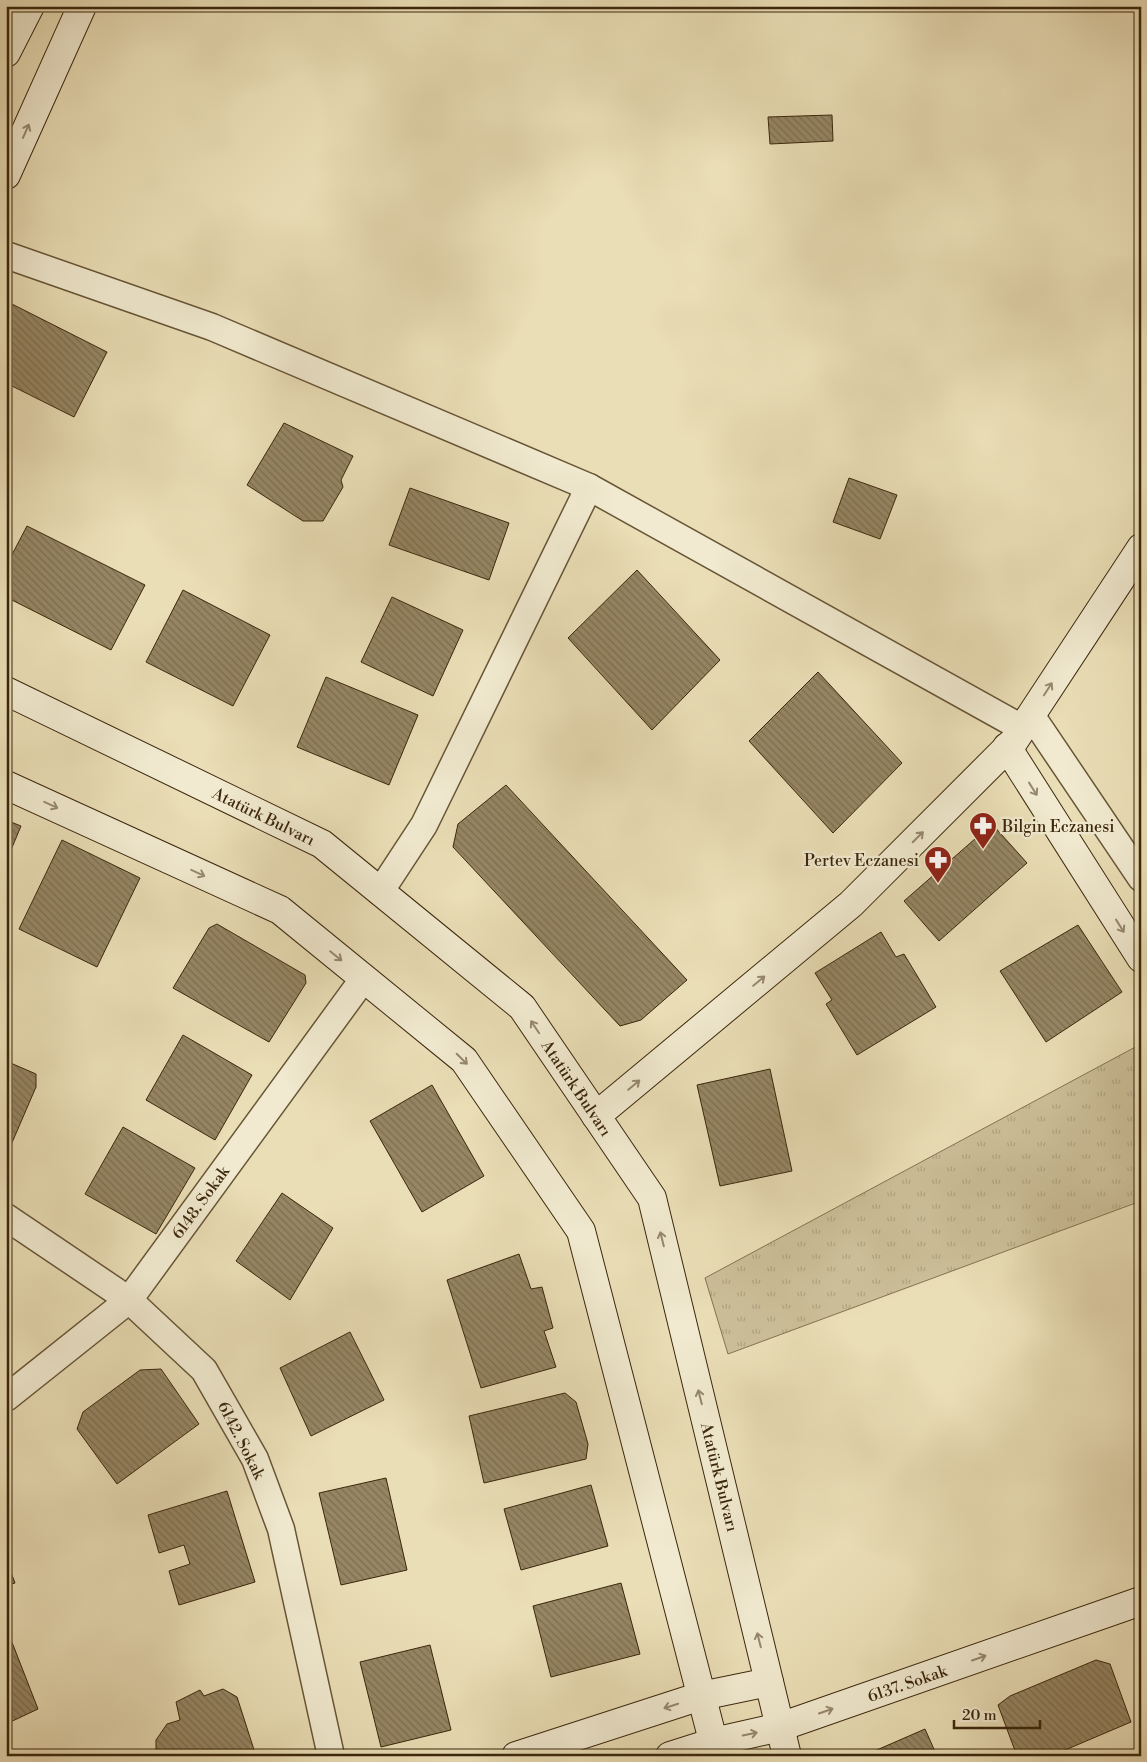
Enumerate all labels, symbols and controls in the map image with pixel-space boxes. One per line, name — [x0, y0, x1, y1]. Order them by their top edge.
one-way arrow — [22, 124, 32, 139]
one-way arrow — [1043, 683, 1053, 697]
one-way arrow — [1028, 781, 1038, 795]
street label: Atatürk Bulvarı — [208, 783, 318, 850]
one-way arrow — [43, 801, 58, 810]
pharmacy icon: Bilgin Eczanesi — [968, 811, 998, 850]
place label: Bilgin Eczanesi — [1001, 817, 1114, 837]
one-way arrow — [912, 831, 924, 844]
pharmacy icon: Pertev Eczanesi — [923, 845, 953, 884]
place label: Pertev Eczanesi — [804, 851, 919, 871]
one-way arrow — [190, 868, 205, 878]
one-way arrow — [1115, 918, 1125, 932]
one-way arrow — [330, 950, 343, 961]
one-way arrow — [752, 976, 765, 987]
one-way arrow — [530, 1020, 540, 1034]
street label: Atatürk Bulvarı — [536, 1036, 616, 1140]
one-way arrow — [456, 1053, 468, 1065]
one-way arrow — [627, 1080, 640, 1091]
street label: 6148. Sokak — [168, 1161, 235, 1243]
one-way arrow — [657, 1232, 666, 1248]
one-way arrow — [695, 1390, 704, 1406]
street label: 6142. Sokak — [213, 1398, 270, 1484]
street label: Atatürk Bulvarı — [696, 1420, 742, 1534]
one-way arrow — [754, 1633, 763, 1649]
one-way arrow — [971, 1653, 987, 1662]
street label: 6137. Sokak — [865, 1660, 951, 1707]
scale bar — [954, 1697, 1041, 1729]
one-way arrow — [663, 1701, 679, 1711]
one-way arrow — [818, 1706, 833, 1715]
text: 20 m — [962, 1706, 997, 1725]
one-way arrow — [742, 1729, 758, 1738]

